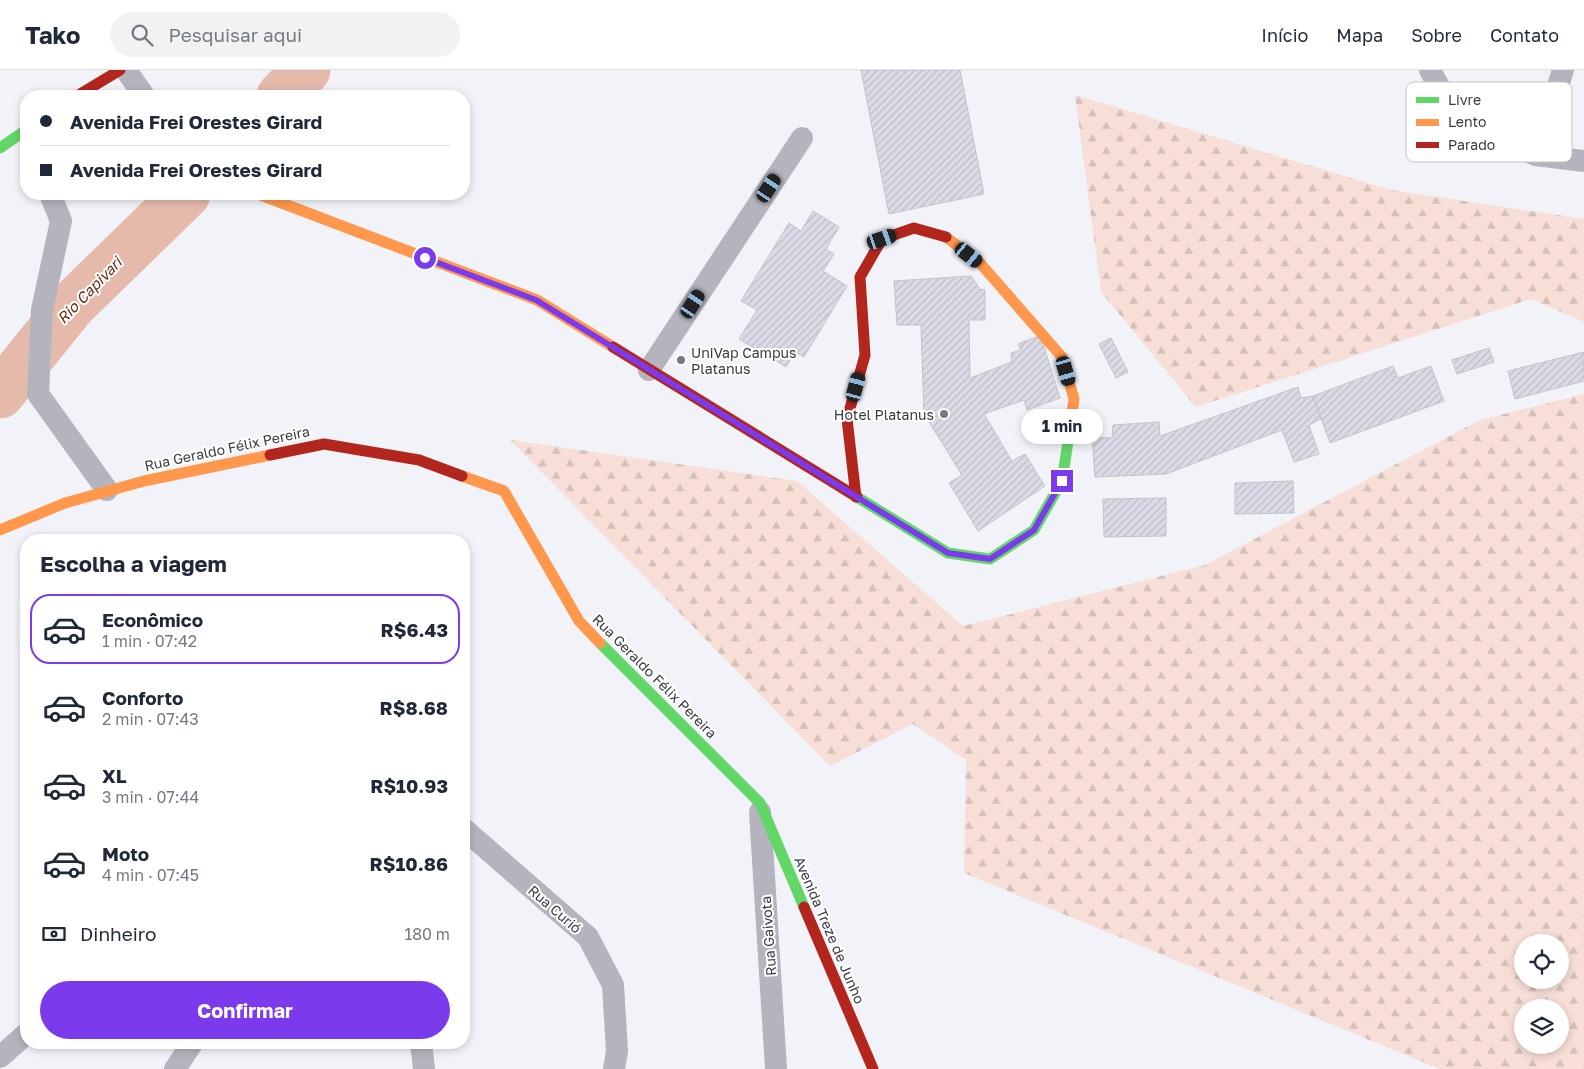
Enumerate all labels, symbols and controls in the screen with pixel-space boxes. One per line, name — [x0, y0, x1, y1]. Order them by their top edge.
search box — [110, 12, 460, 57]
text: Tako — [25, 20, 80, 49]
icon: search — [128, 21, 156, 49]
text: Pesquisar aqui — [168, 23, 302, 46]
text: Início — [1261, 24, 1308, 46]
text: Mapa — [1336, 24, 1383, 46]
text: Sobre — [1411, 24, 1462, 46]
text: Contato — [1490, 24, 1559, 46]
legend — [1406, 82, 1572, 162]
text: Livre — [1448, 91, 1481, 108]
text: Avenida Frei Orestes Girard — [70, 110, 322, 133]
text: Lento — [1448, 113, 1486, 130]
text: Parado — [1448, 136, 1495, 153]
text: Avenida Frei Orestes Girard — [70, 158, 322, 181]
car — [754, 171, 783, 205]
car — [865, 227, 898, 251]
car — [952, 240, 985, 270]
route start — [414, 247, 436, 269]
water label: Rio Capivari — [53, 252, 126, 327]
car — [678, 287, 707, 321]
place label: UniVap Campus Platanus — [691, 344, 796, 377]
marker: UniVap Campus Platanus — [675, 354, 687, 366]
car — [1054, 355, 1077, 387]
car — [844, 371, 867, 403]
place label: Hotel Platanus — [834, 406, 934, 423]
marker: Hotel Platanus — [938, 408, 950, 420]
callout: 1 min — [1021, 408, 1103, 444]
text: 1 min — [1042, 416, 1082, 436]
street label: Rua Geraldo Félix Pereira — [143, 422, 311, 474]
route end — [1051, 470, 1073, 492]
text: Escolha a viagem — [40, 550, 227, 577]
icon: car — [42, 607, 87, 652]
text: Econômico — [102, 608, 203, 631]
street label: Rua Geraldo Félix Pereira — [589, 610, 721, 742]
text: R$6.43 — [380, 618, 448, 641]
text: 1 min · 07:42 — [102, 631, 197, 651]
icon: car — [42, 685, 87, 730]
text: Conforto — [102, 686, 183, 709]
text: R$8.68 — [380, 696, 448, 719]
text: 2 min · 07:43 — [102, 709, 199, 729]
icon: car — [42, 763, 87, 808]
text: XL — [102, 764, 127, 787]
text: R$10.93 — [370, 774, 448, 797]
text: 3 min · 07:44 — [102, 787, 199, 807]
icon: car — [42, 841, 87, 886]
text: Moto — [102, 842, 149, 865]
text: R$10.86 — [370, 852, 448, 875]
street label: Avenida Treze de Junho — [791, 854, 869, 1006]
text: 4 min · 07:45 — [102, 865, 199, 885]
street label: Rua Curió — [525, 881, 585, 937]
street label: Rua Gaivota — [757, 895, 779, 977]
icon: cash — [40, 920, 68, 948]
text: Dinheiro — [80, 922, 157, 945]
text: 180 m — [404, 924, 450, 944]
map controls — [1514, 934, 1569, 1054]
button: locate — [1514, 934, 1569, 989]
button: Confirmar — [40, 981, 450, 1039]
button: layers — [1514, 999, 1569, 1054]

